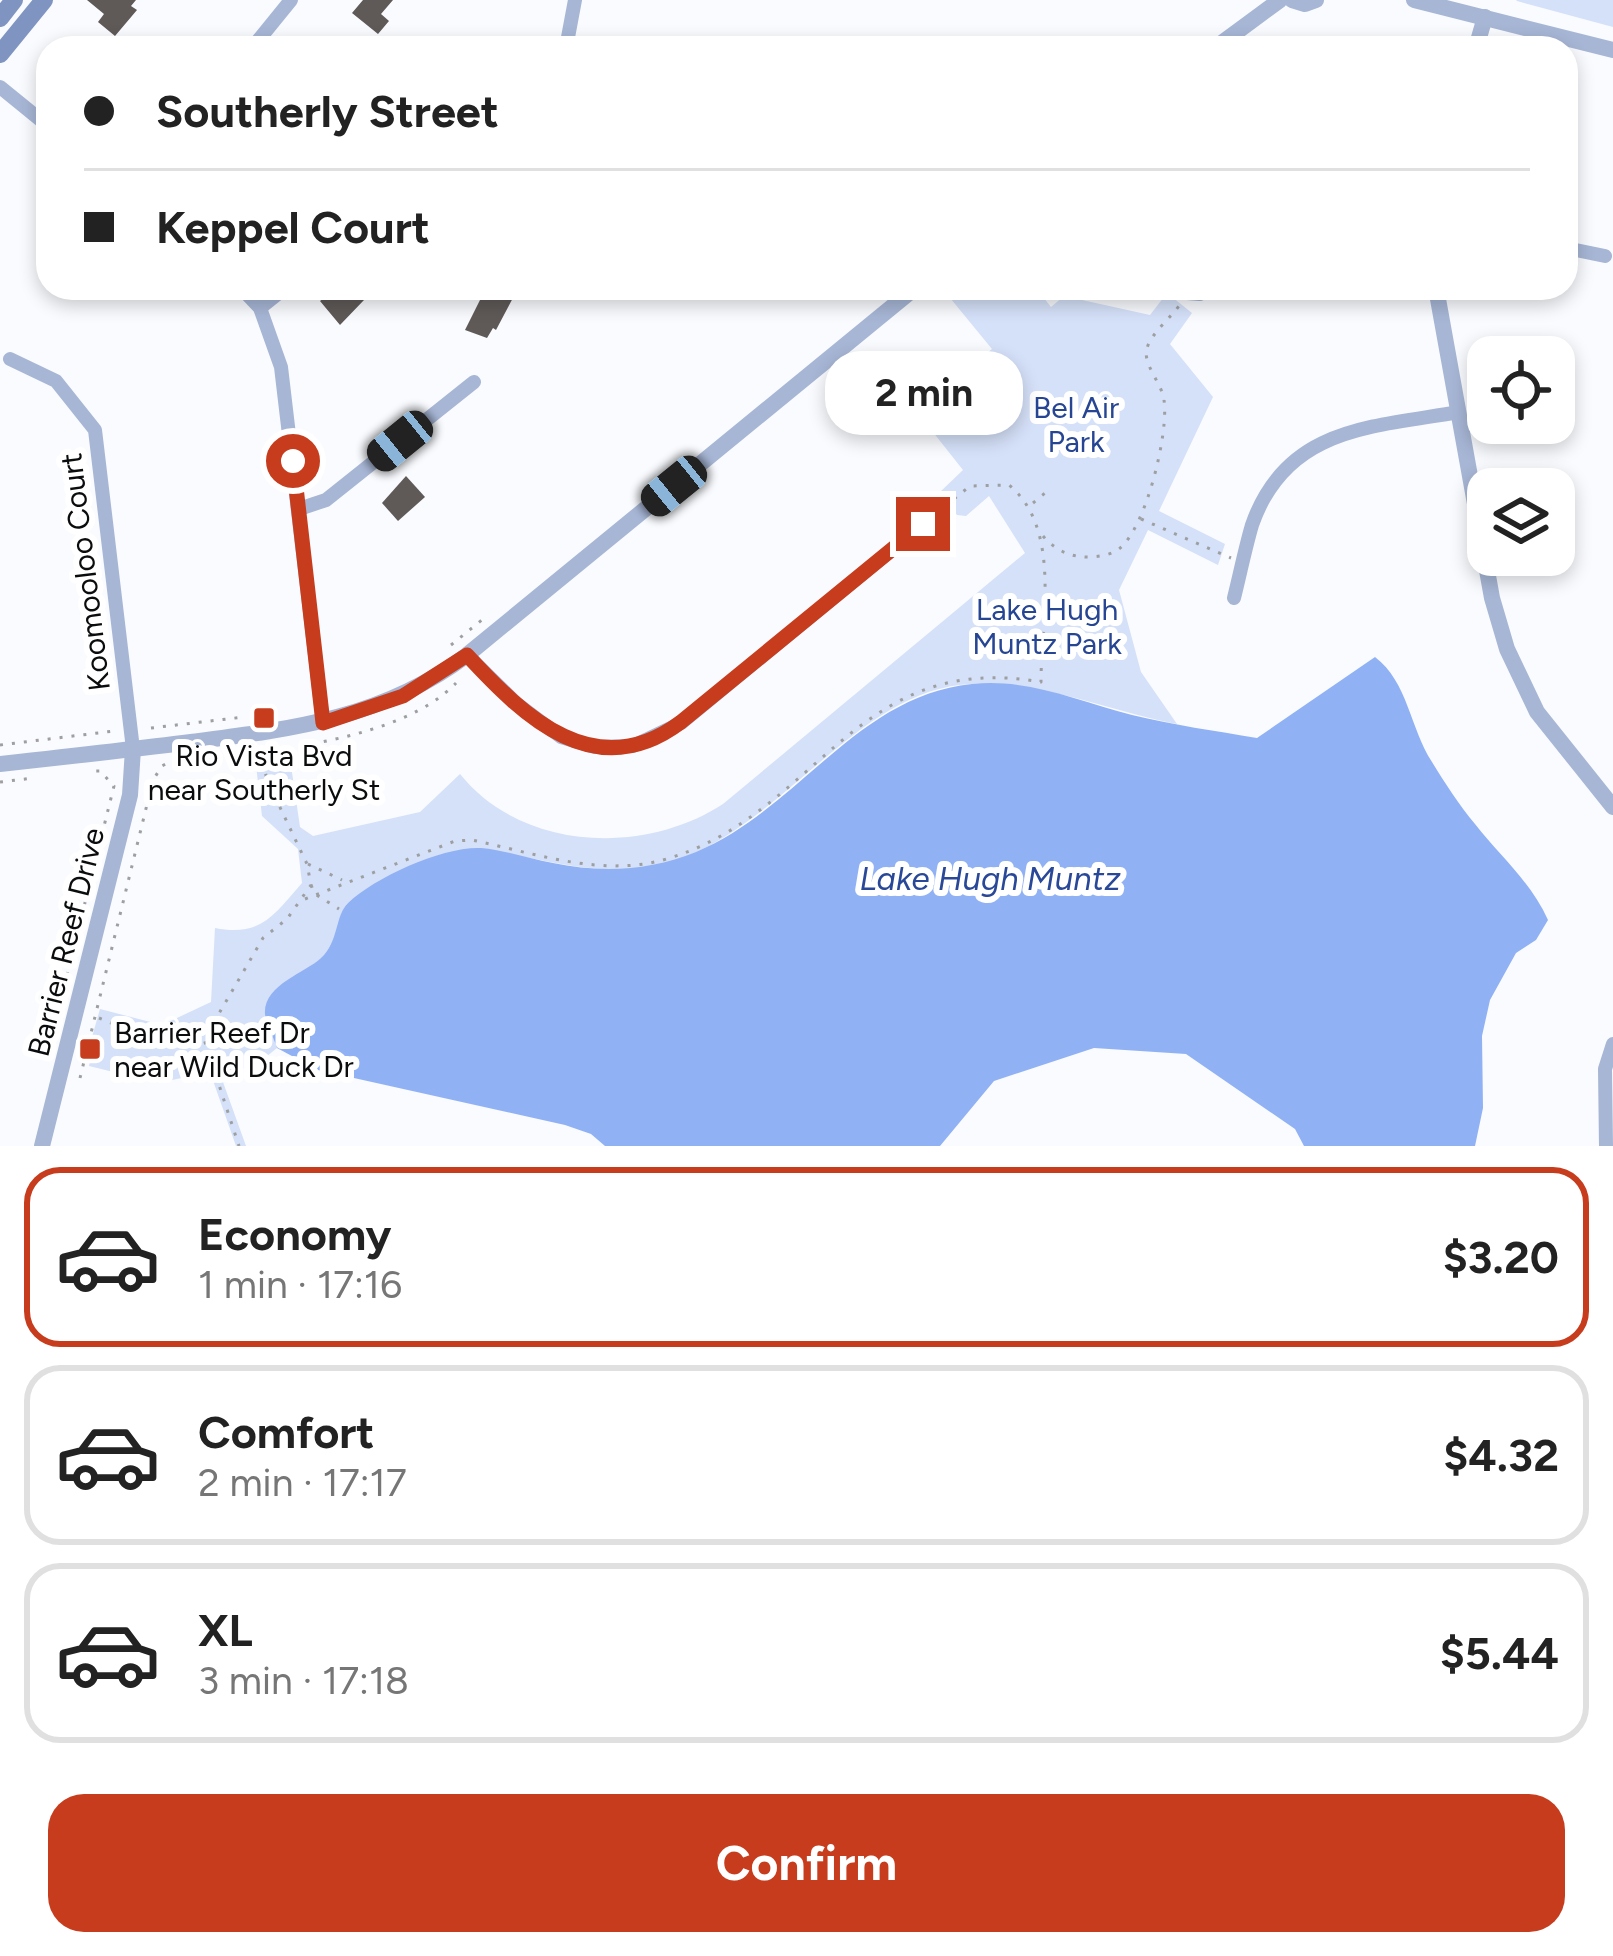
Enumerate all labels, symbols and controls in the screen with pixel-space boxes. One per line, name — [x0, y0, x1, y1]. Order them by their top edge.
text: Southerly Street — [156, 84, 499, 138]
text: Keppel Court — [156, 200, 430, 254]
map controls — [1467, 336, 1575, 576]
button: locate — [1467, 336, 1575, 444]
callout: 2 min — [824, 350, 1022, 434]
text: 2 min — [875, 369, 973, 416]
park label: Bel Air Park — [1033, 389, 1119, 460]
car — [361, 404, 439, 478]
route start — [266, 434, 320, 488]
car — [635, 449, 713, 523]
street label: Koomooloo Court — [52, 451, 118, 693]
button: layers — [1467, 468, 1575, 576]
route end — [896, 497, 950, 551]
park label: Lake Hugh Muntz Park — [972, 591, 1122, 662]
marker: Rio Vista Bvd near Southerly St — [251, 705, 277, 731]
place label: Rio Vista Bvd near Southerly St — [148, 737, 380, 808]
street label: Barrier Reef Drive — [20, 824, 112, 1060]
water label: Lake Hugh Muntz — [859, 859, 1121, 898]
place label: Barrier Reef Dr near Wild Duck Dr — [114, 1014, 354, 1085]
marker: Barrier Reef Dr near Wild Duck Dr — [77, 1036, 103, 1062]
icon: car — [54, 1203, 162, 1311]
text: Economy — [198, 1207, 391, 1261]
text: $3.20 — [1443, 1230, 1559, 1284]
text: 1 min · 17:16 — [198, 1261, 402, 1308]
icon: car — [54, 1401, 162, 1509]
text: Comfort — [198, 1405, 374, 1459]
text: $4.32 — [1443, 1428, 1559, 1482]
text: 2 min · 17:17 — [198, 1459, 407, 1506]
icon: car — [54, 1599, 162, 1707]
text: XL — [198, 1603, 253, 1657]
text: $5.44 — [1440, 1626, 1559, 1680]
text: 3 min · 17:18 — [198, 1657, 409, 1704]
button: Confirm — [48, 1794, 1565, 1932]

